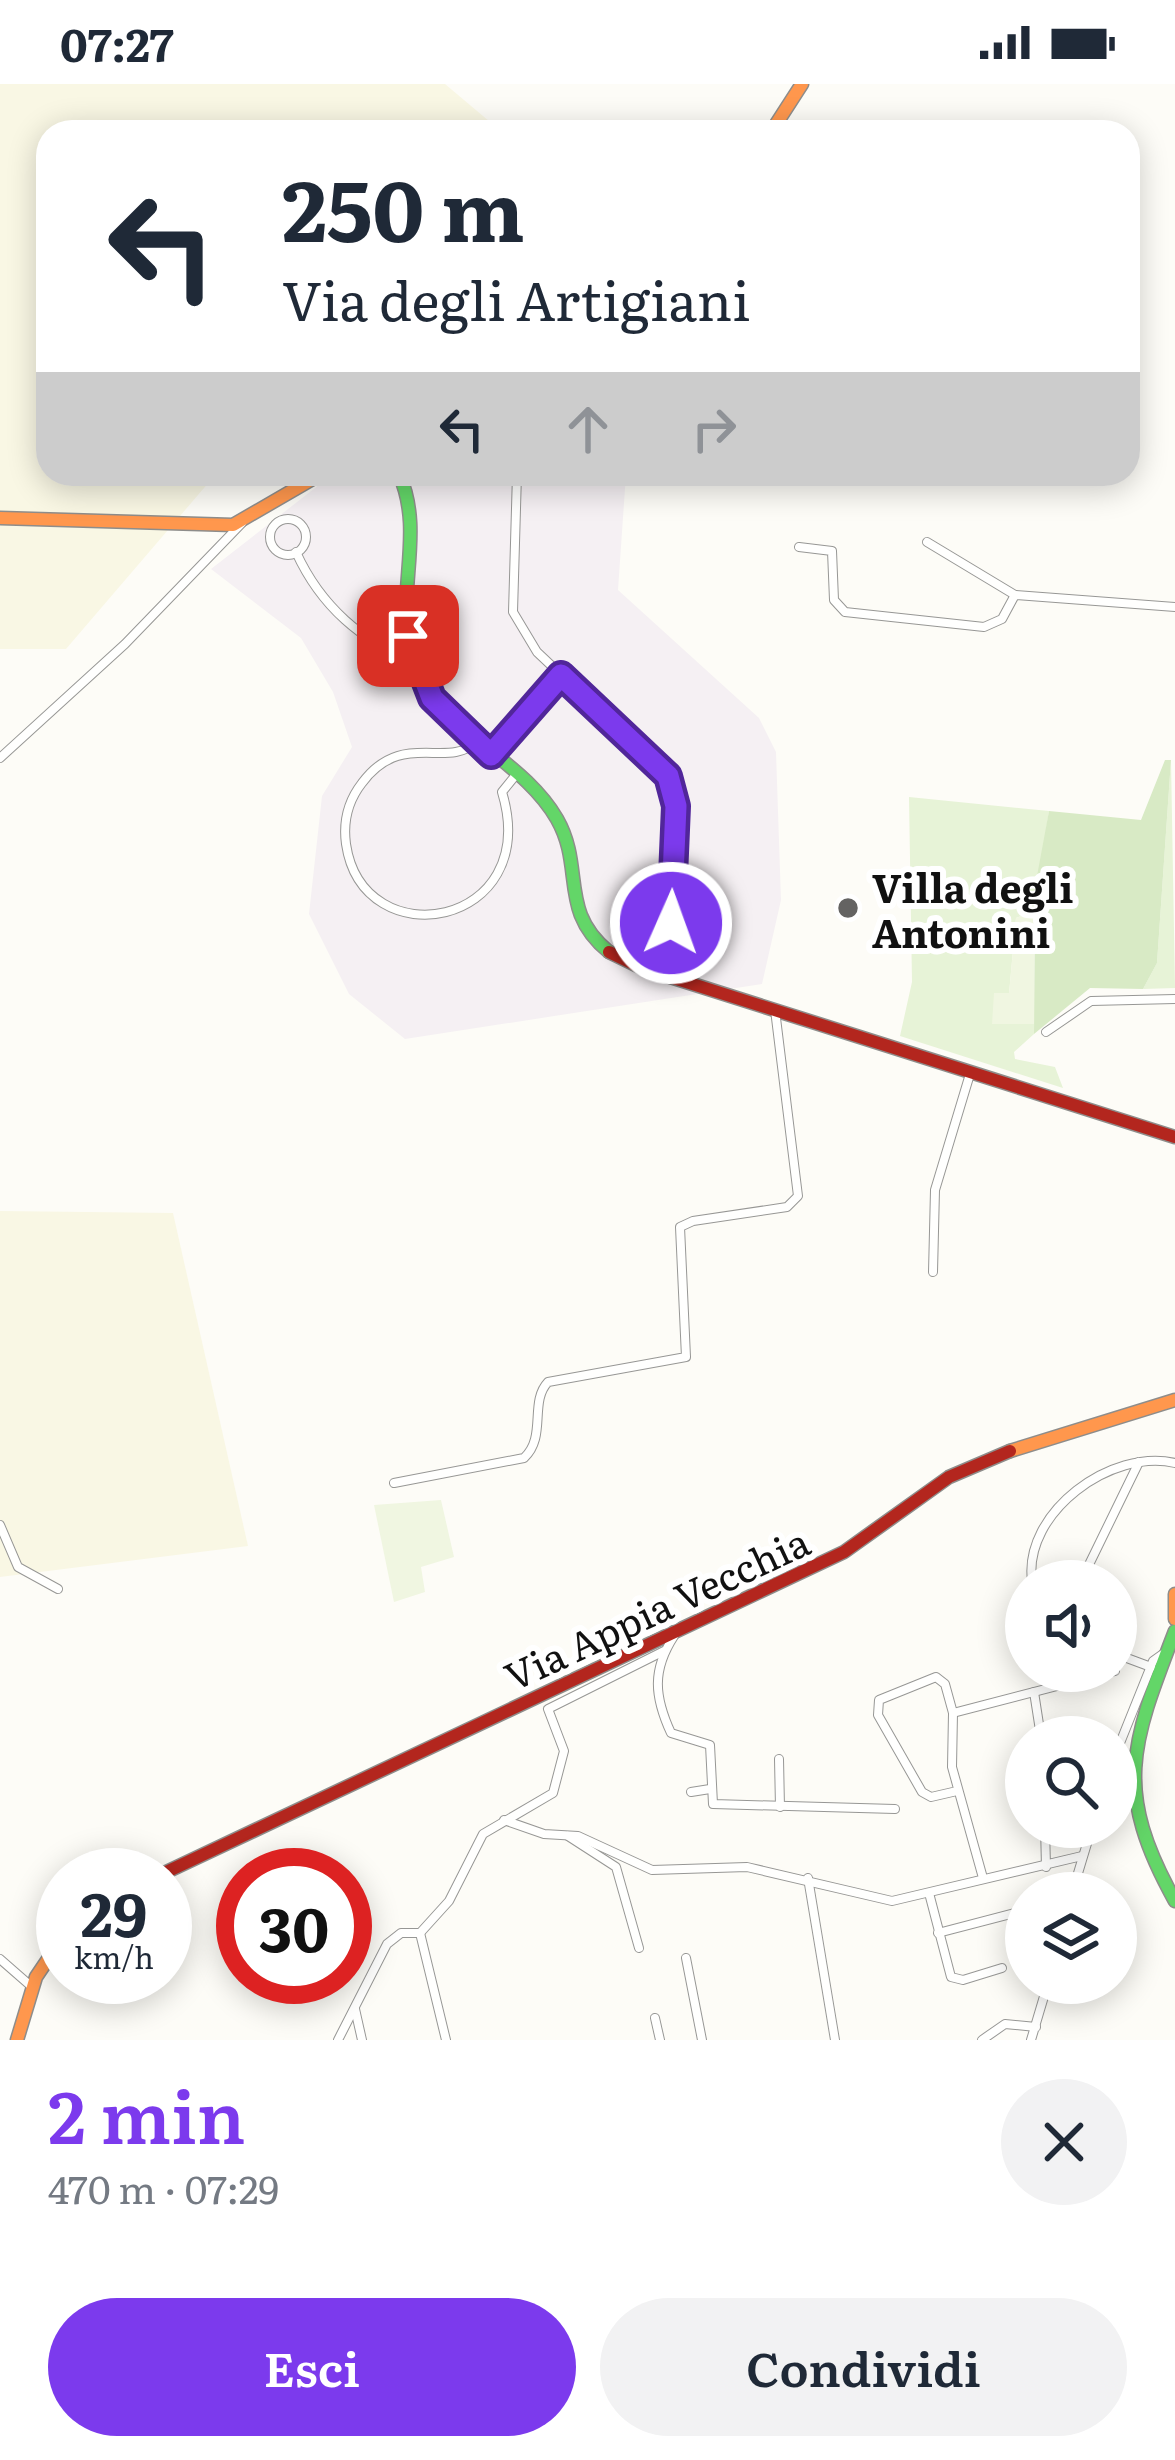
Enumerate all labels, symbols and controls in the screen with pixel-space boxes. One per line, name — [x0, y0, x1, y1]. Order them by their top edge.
text: 07:27 — [60, 9, 174, 76]
text: 250 m — [282, 143, 525, 268]
icon: left — [84, 168, 240, 324]
text: Via degli Artigiani — [282, 257, 750, 338]
icon: left — [429, 396, 495, 462]
icon: ahead — [555, 396, 621, 462]
icon: right — [681, 396, 747, 462]
pin — [357, 585, 459, 687]
icon: arrive — [375, 603, 441, 669]
place label: Villa degli Antonini — [872, 857, 1073, 960]
position arrow — [608, 860, 734, 986]
marker: Villa degli Antonini — [835, 895, 861, 921]
street label: Via Appia Vecchia — [494, 1511, 818, 1703]
map controls — [1005, 1560, 1137, 2004]
button: sound — [1005, 1560, 1137, 1692]
button: search — [1005, 1716, 1137, 1848]
speed limit sign: 30 — [216, 1848, 372, 2004]
text: 29 — [81, 1866, 147, 1955]
button: layers — [1005, 1872, 1137, 2004]
text: km/h — [74, 1934, 154, 1978]
text: 2 min — [48, 2059, 246, 2166]
button: close — [1001, 2079, 1127, 2205]
text: 470 m · 07:29 — [48, 2158, 279, 2216]
button: Esci — [48, 2298, 576, 2436]
button: Condividi — [600, 2298, 1127, 2436]

